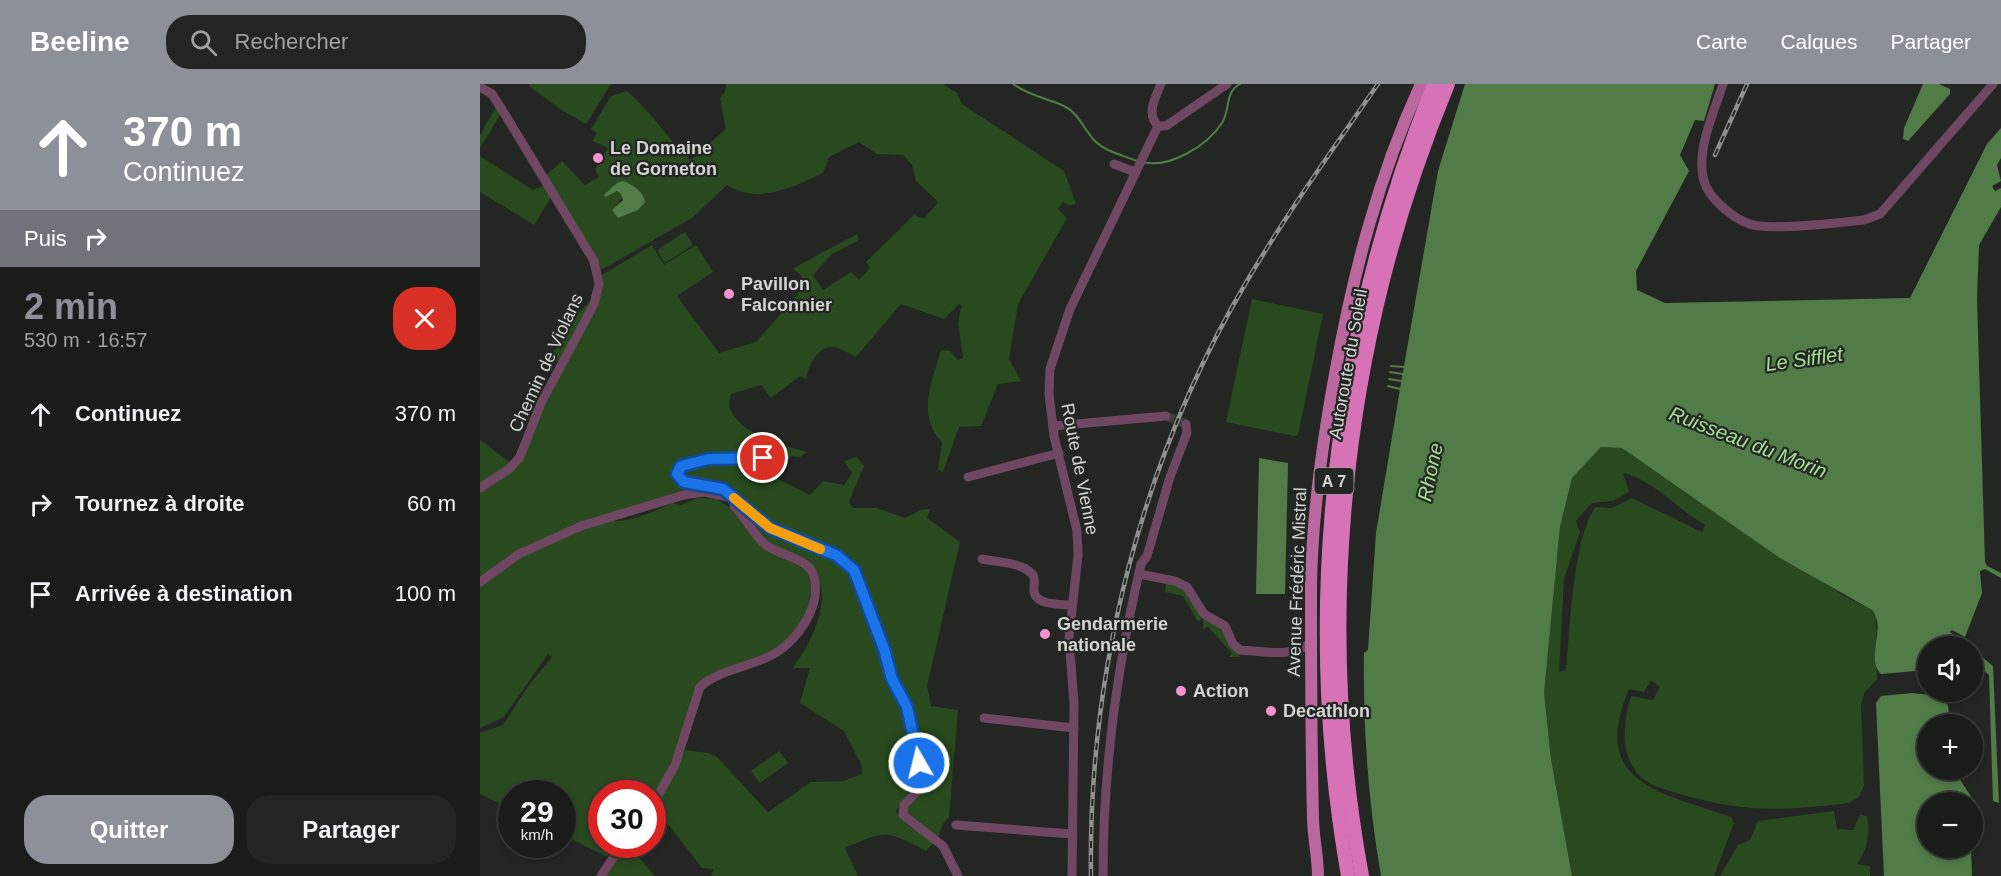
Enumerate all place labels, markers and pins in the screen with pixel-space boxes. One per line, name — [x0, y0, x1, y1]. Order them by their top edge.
place label: Le Domaine de Gorneton — [610, 138, 717, 179]
marker: Le Domaine de Gorneton — [591, 151, 605, 165]
place label: Pavillon Falconnier — [741, 274, 832, 315]
marker: Pavillon Falconnier — [722, 287, 736, 301]
pin — [737, 432, 788, 483]
place label: Gendarmerie nationale — [1057, 614, 1168, 655]
marker: Gendarmerie nationale — [1038, 627, 1052, 641]
place label: Action — [1193, 681, 1249, 701]
marker: Action — [1174, 684, 1188, 698]
place label: Decathlon — [1283, 701, 1370, 721]
marker: Decathlon — [1264, 704, 1278, 718]

